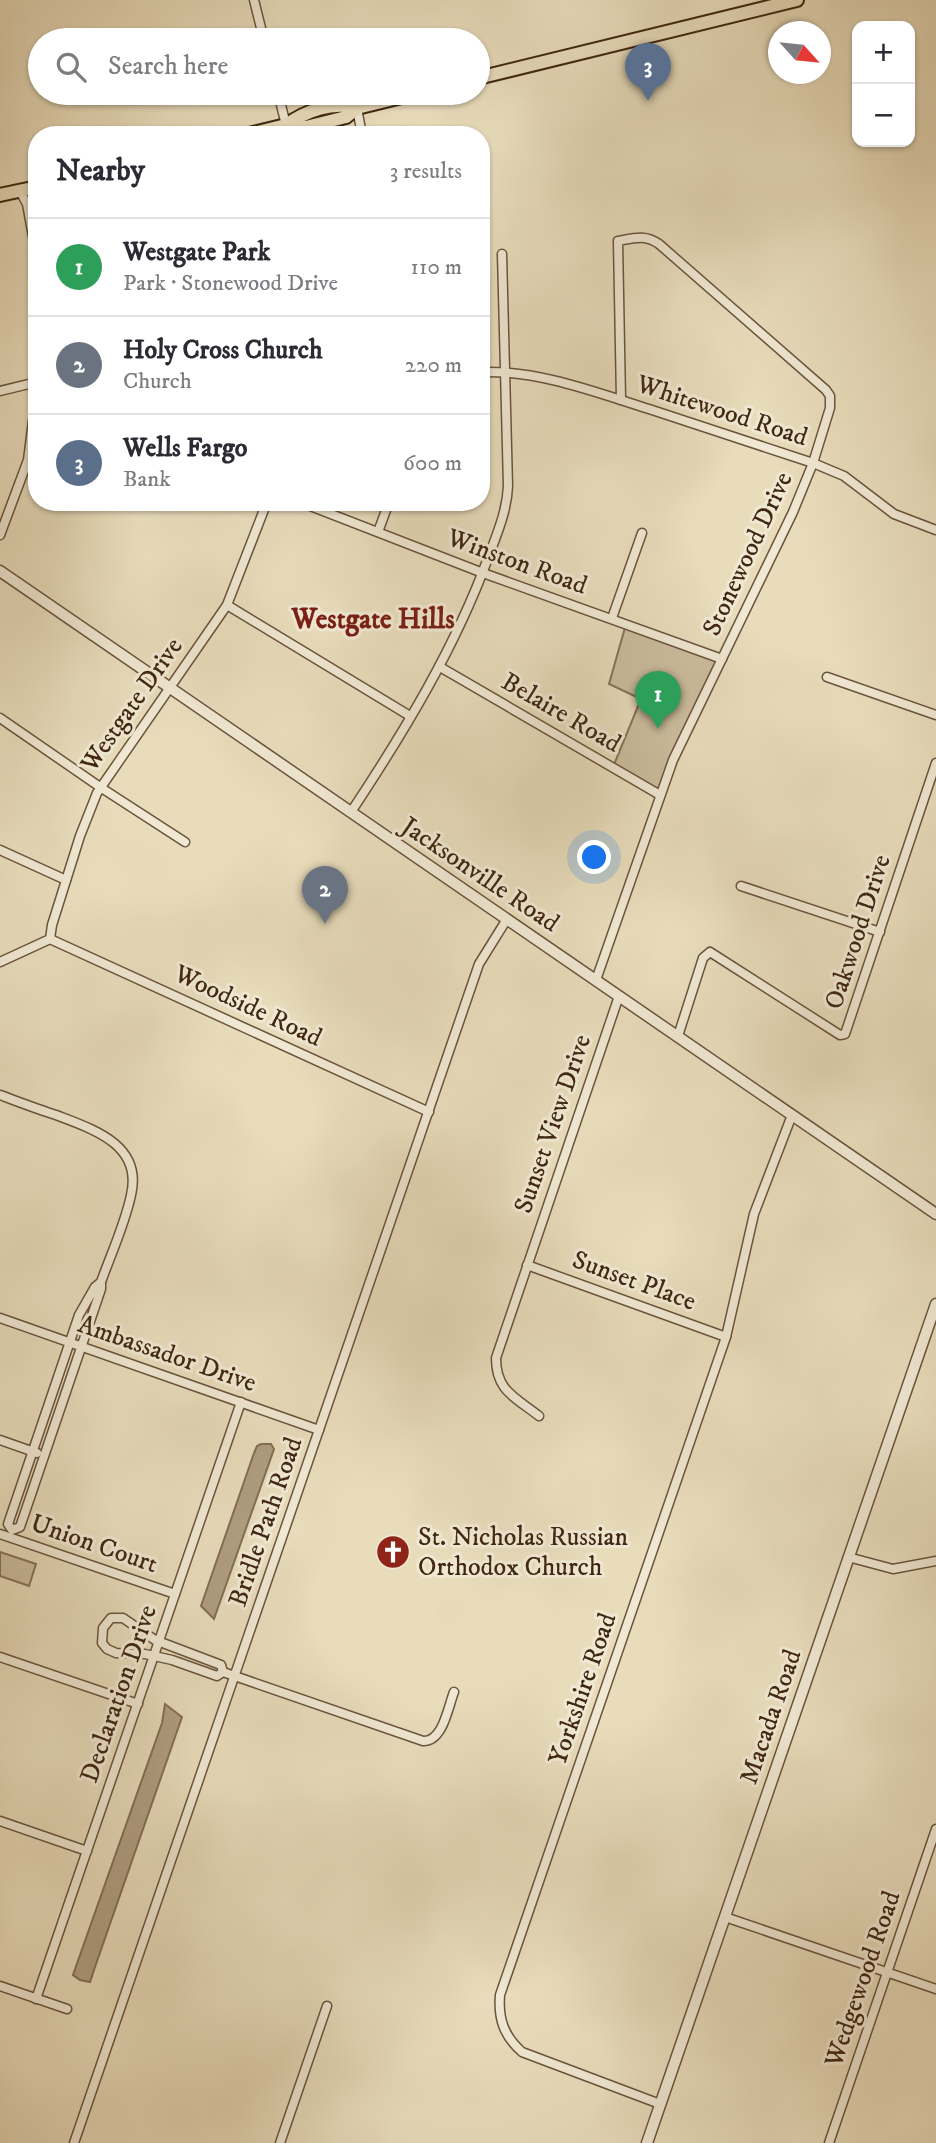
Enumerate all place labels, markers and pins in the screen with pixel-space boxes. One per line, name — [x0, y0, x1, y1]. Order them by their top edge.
pin: 3 — [625, 43, 671, 101]
pin: 1 — [635, 671, 681, 729]
pin: 2 — [302, 866, 348, 924]
place label: St. Nicholas Russian Orthodox Church — [418, 1521, 628, 1584]
church icon: St. Nicholas Russian Orthodox Church — [374, 1533, 412, 1571]

